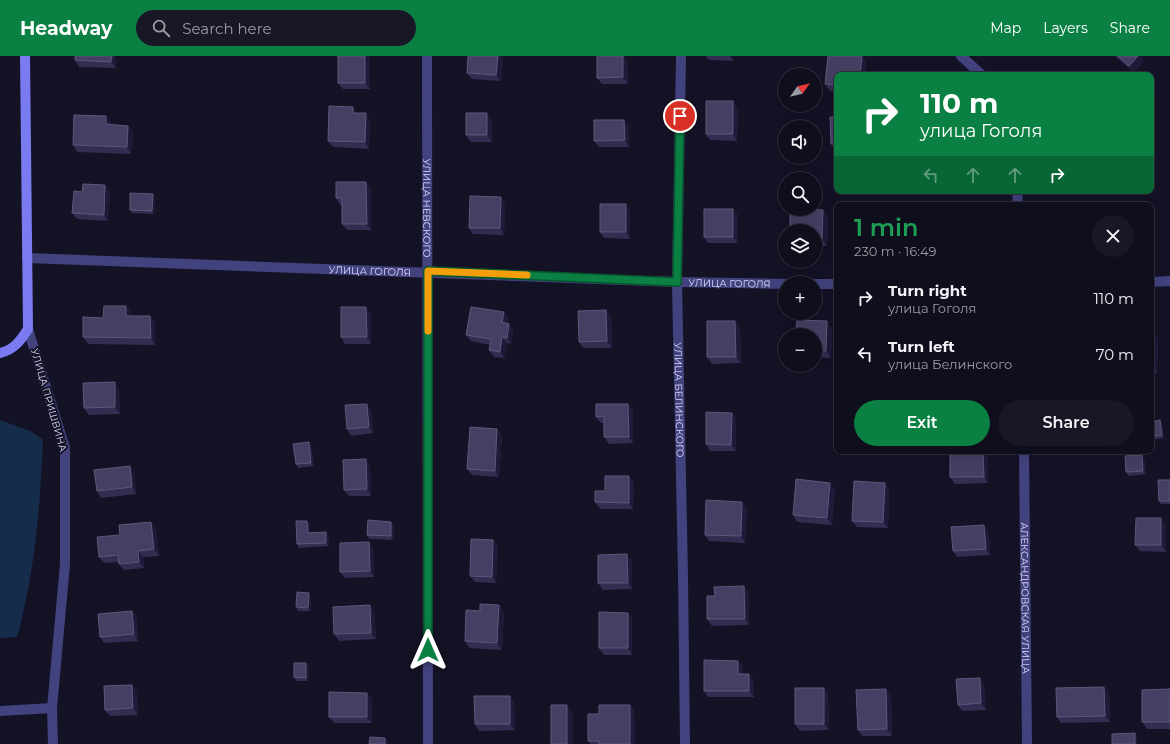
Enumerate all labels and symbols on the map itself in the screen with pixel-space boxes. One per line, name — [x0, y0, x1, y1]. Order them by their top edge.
north arrow — [778, 68, 822, 112]
pin — [663, 99, 697, 133]
street label: УЛИЦА НЕВСКОГО — [421, 158, 434, 258]
street label: УЛИЦА ГОГОЛЯ — [328, 263, 411, 279]
street label: УЛИЦА ГОГОЛЯ — [688, 276, 771, 290]
street label: УЛИЦА БЕЛИНСКОГО — [672, 342, 687, 458]
street label: УЛИЦА ПРИШВИНА — [28, 347, 70, 454]
street label: АЛЕКСАНДРОВСКАЯ УЛИЦА — [1018, 522, 1033, 674]
position arrow — [407, 629, 449, 671]

